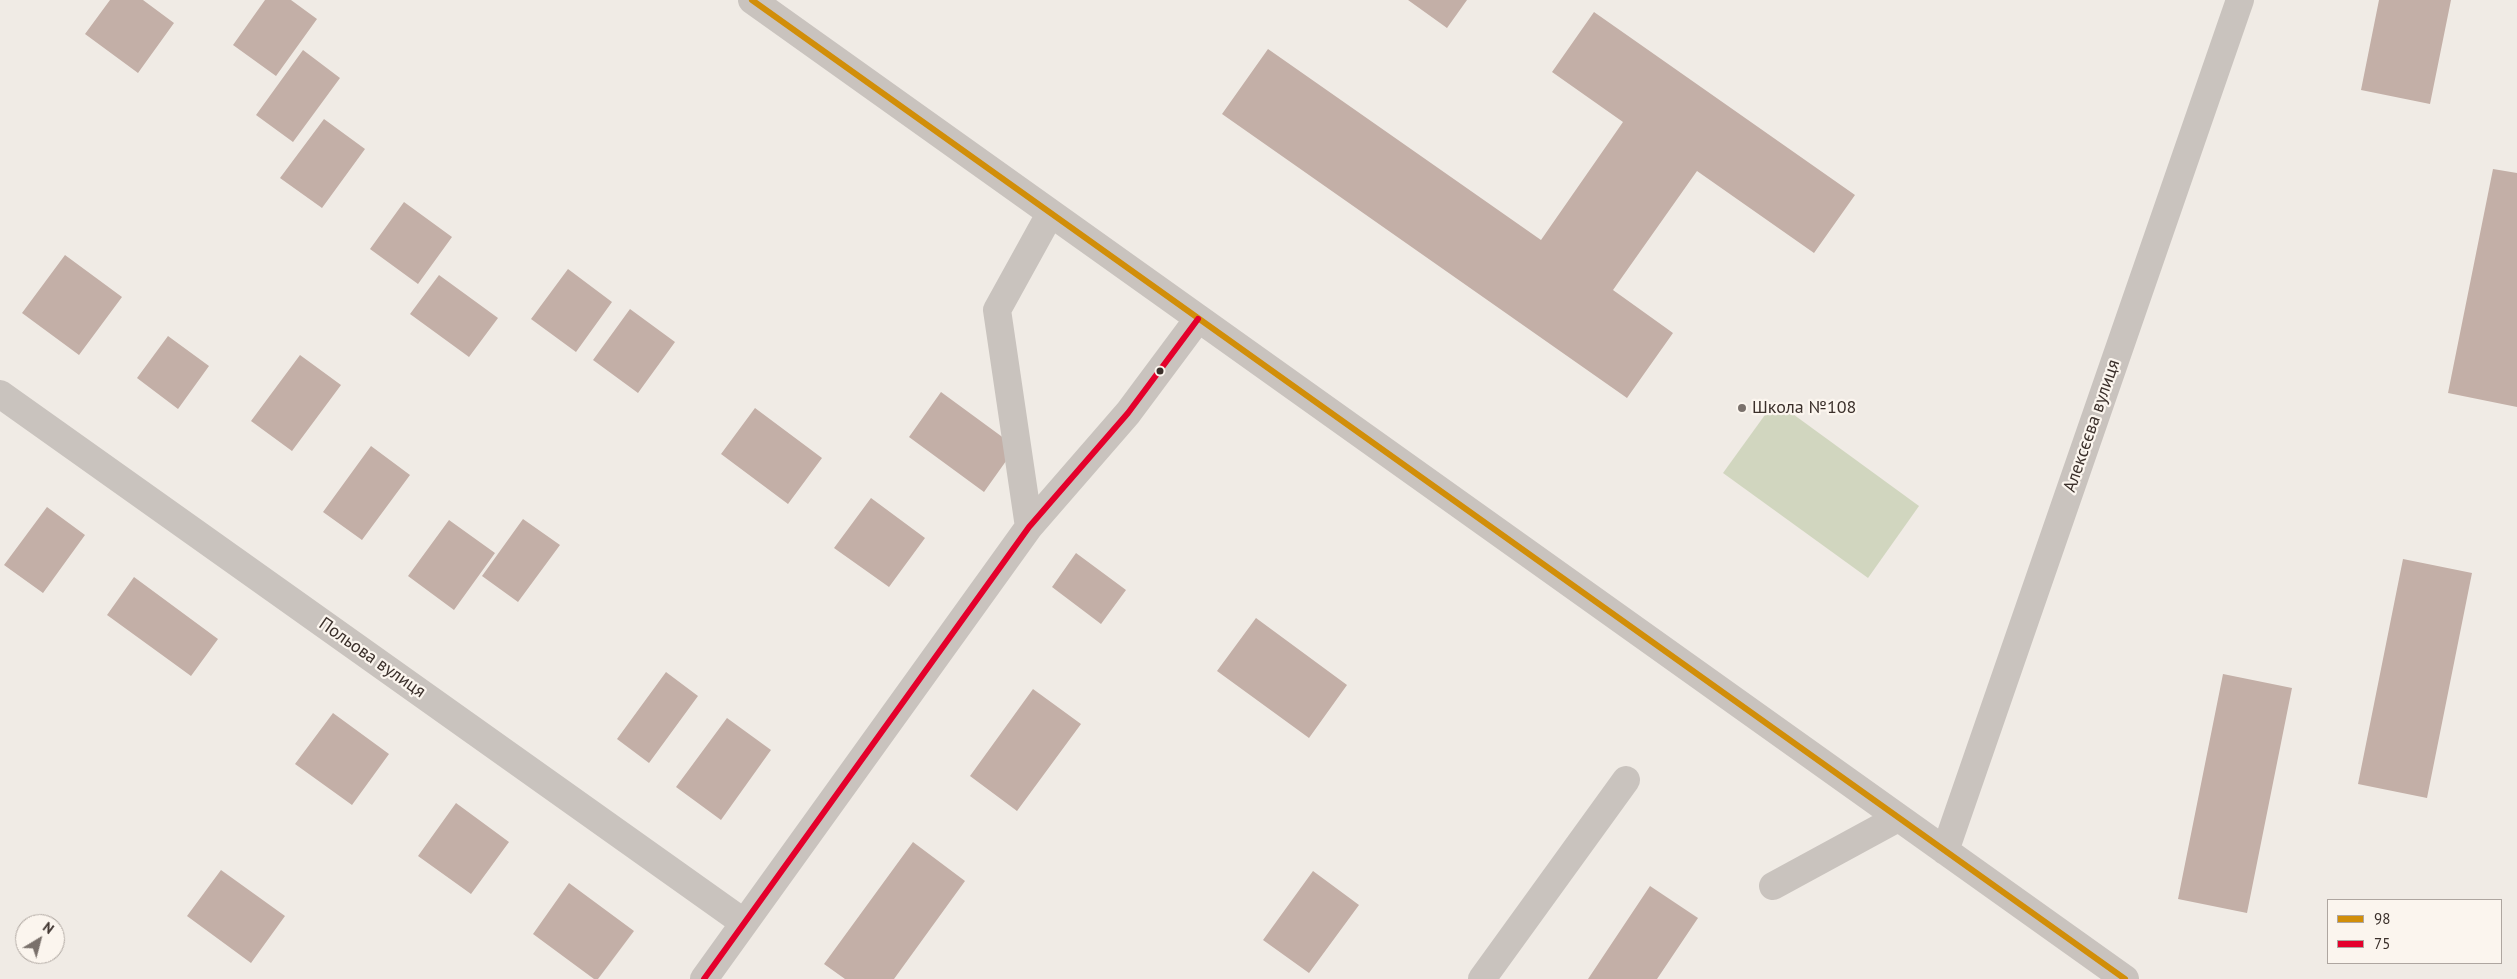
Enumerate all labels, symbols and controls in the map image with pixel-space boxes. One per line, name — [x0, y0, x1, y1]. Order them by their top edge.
street label: Алексєєва вулиця — [2059, 357, 2125, 495]
unlabelled marker — [1155, 366, 1165, 376]
place label: Школа №108 — [1752, 397, 1856, 419]
marker: Школа №108 — [1736, 402, 1748, 414]
street label: Польова вулиця — [314, 613, 430, 703]
legend — [2327, 899, 2502, 964]
text: 98 — [2374, 909, 2390, 928]
north arrow — [15, 914, 65, 964]
text: N — [39, 918, 58, 938]
text: 75 — [2374, 934, 2390, 953]

